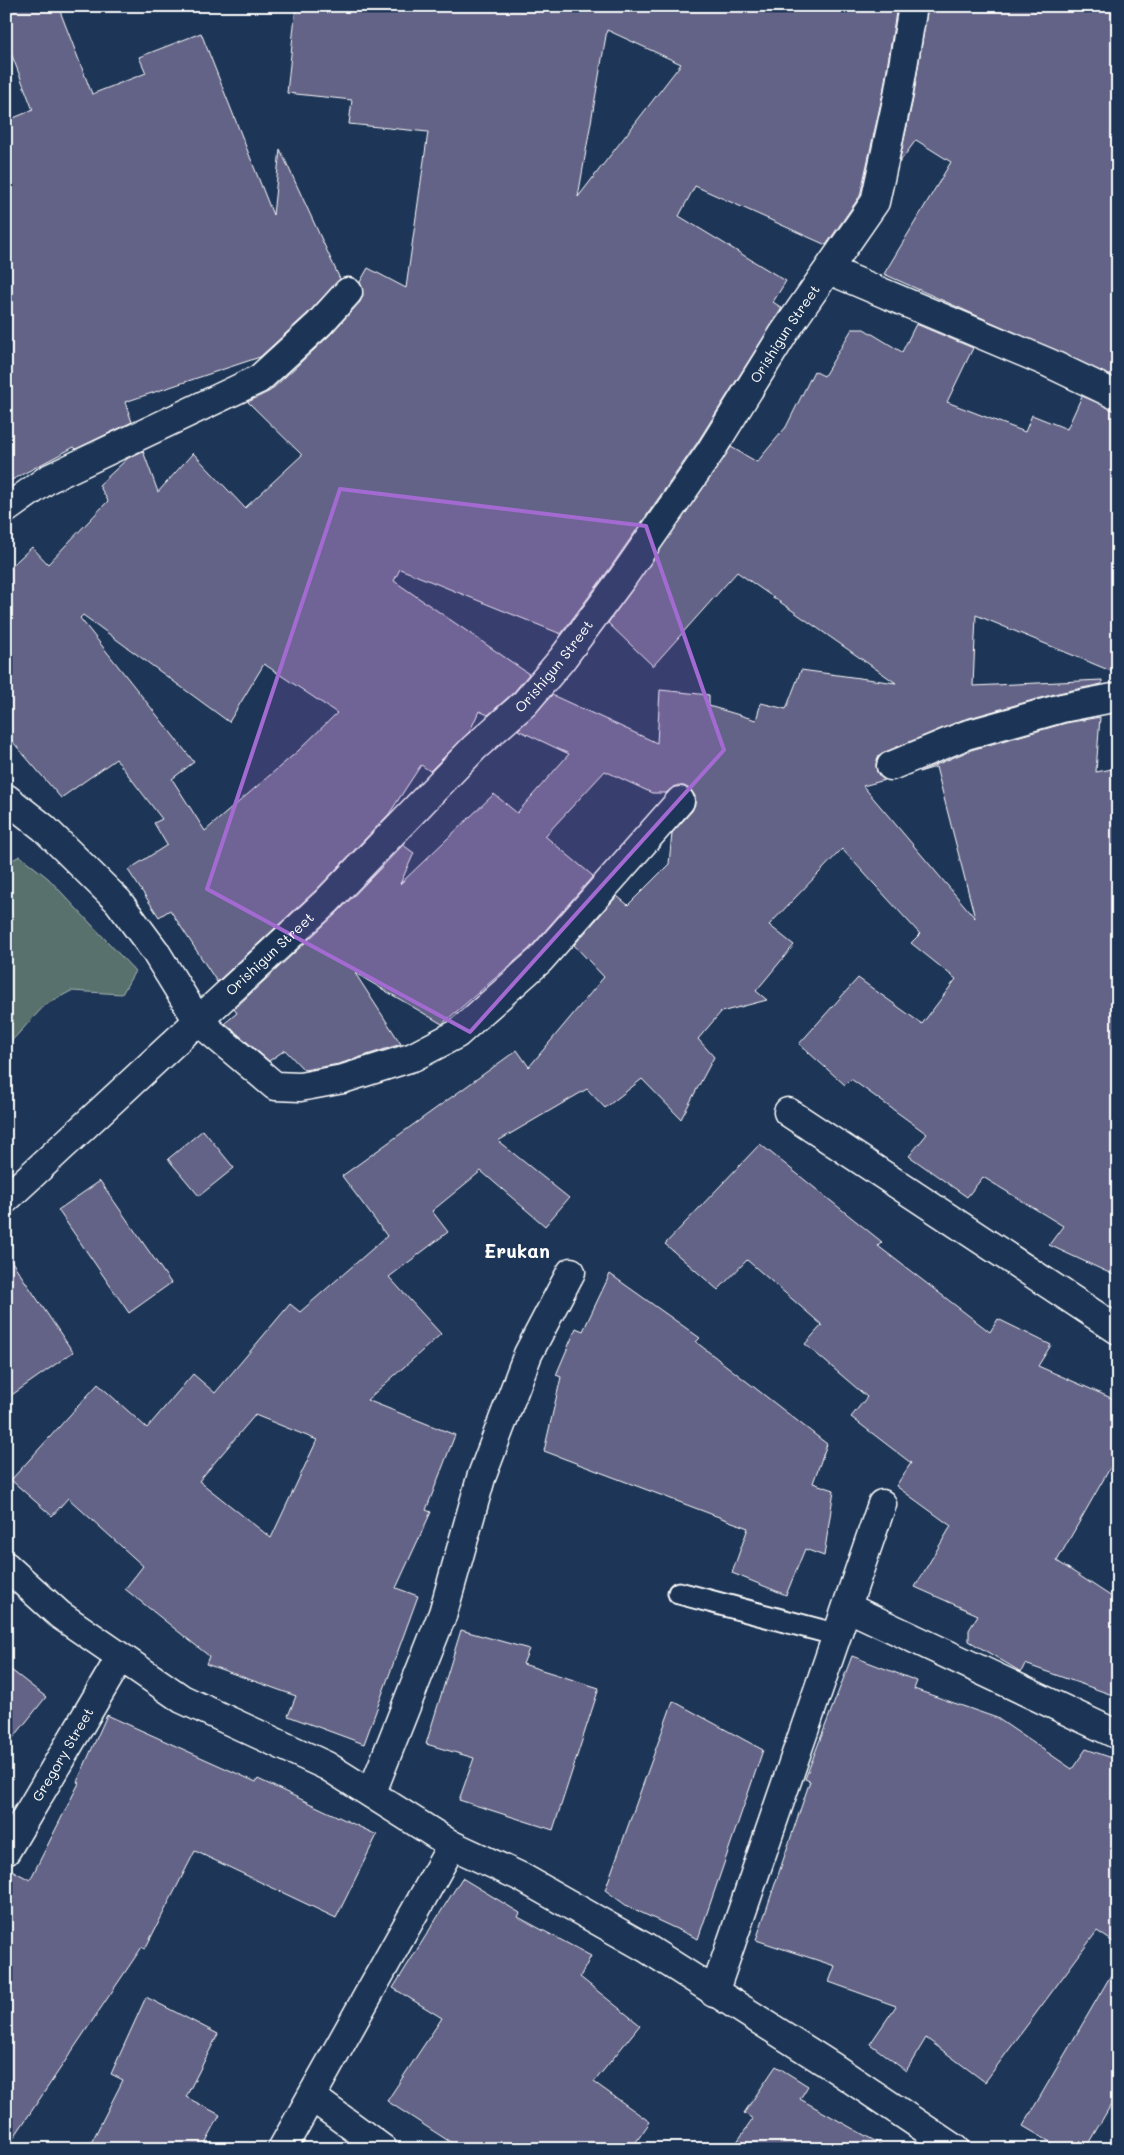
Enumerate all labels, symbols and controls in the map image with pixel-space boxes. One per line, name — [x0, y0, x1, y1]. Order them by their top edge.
street label: Orishigun Street — [745, 281, 824, 386]
street label: Orishigun Street — [511, 616, 597, 717]
street label: Orishigun Street — [221, 908, 318, 999]
district label: Erukan — [484, 1238, 550, 1263]
street label: Gregory Street — [27, 1704, 98, 1805]

